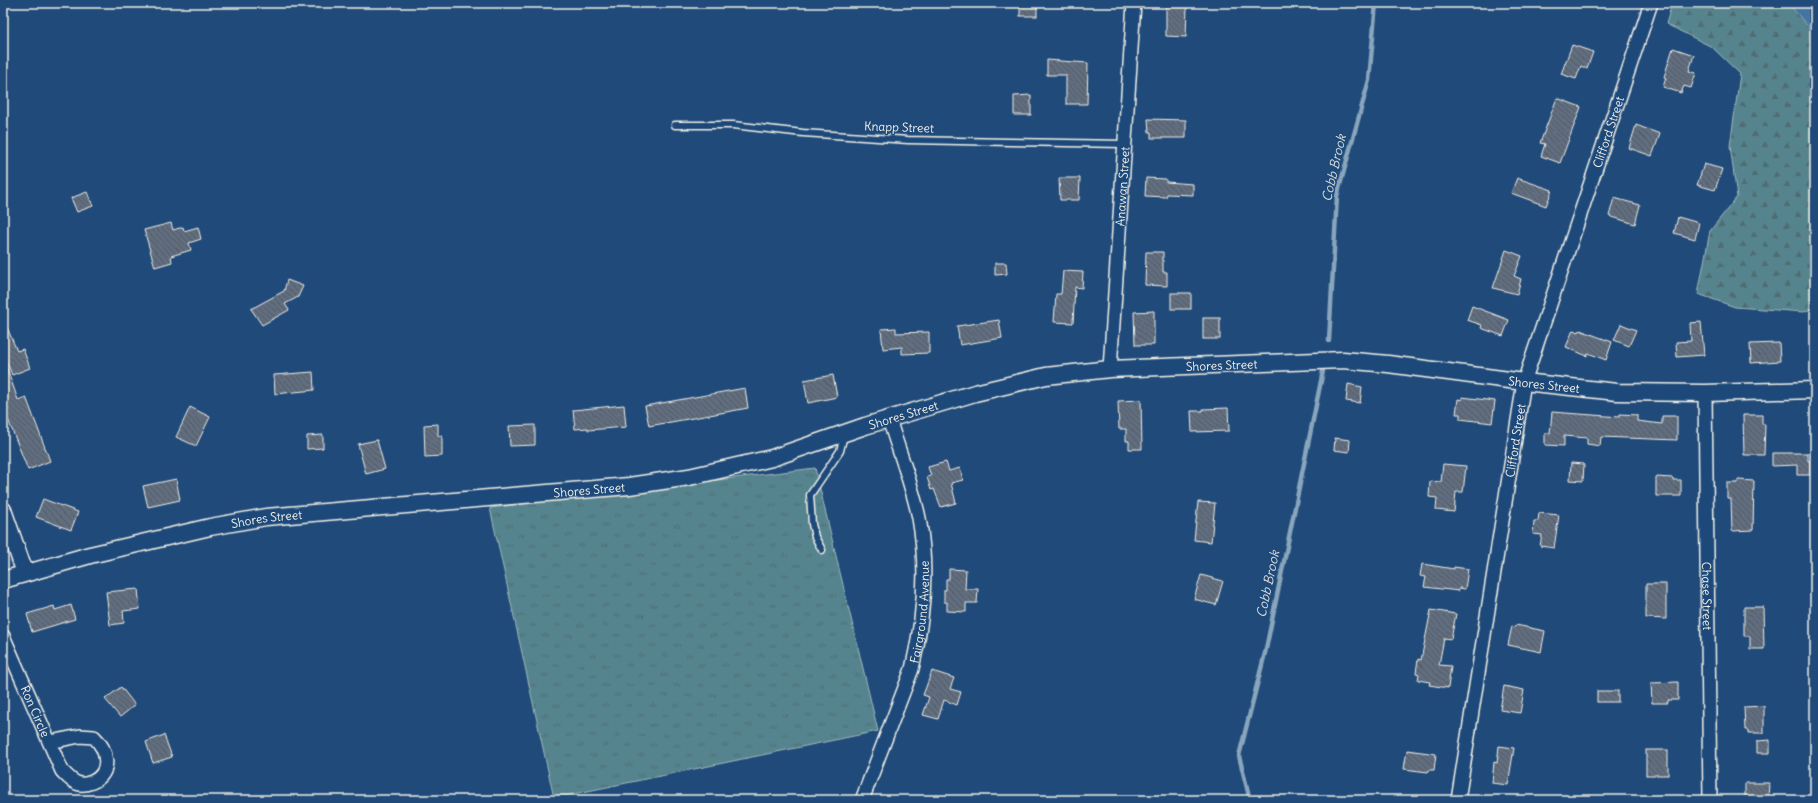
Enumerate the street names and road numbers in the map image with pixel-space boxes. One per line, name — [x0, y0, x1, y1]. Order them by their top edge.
street label: Clifford Street — [1589, 94, 1627, 170]
street label: Knapp Street — [864, 118, 934, 136]
street label: Anawan Street — [1112, 146, 1132, 227]
street label: Shores Street — [1185, 356, 1258, 374]
street label: Shores Street — [1507, 372, 1580, 395]
street label: Shores Street — [867, 397, 940, 432]
street label: Clifford Street — [1502, 402, 1528, 478]
street label: Shores Street — [553, 479, 626, 500]
street label: Shores Street — [230, 506, 303, 531]
street label: Fairground Avenue — [906, 560, 931, 664]
street label: Chase Street — [1700, 562, 1715, 630]
street label: Ron Circle — [18, 683, 54, 739]

